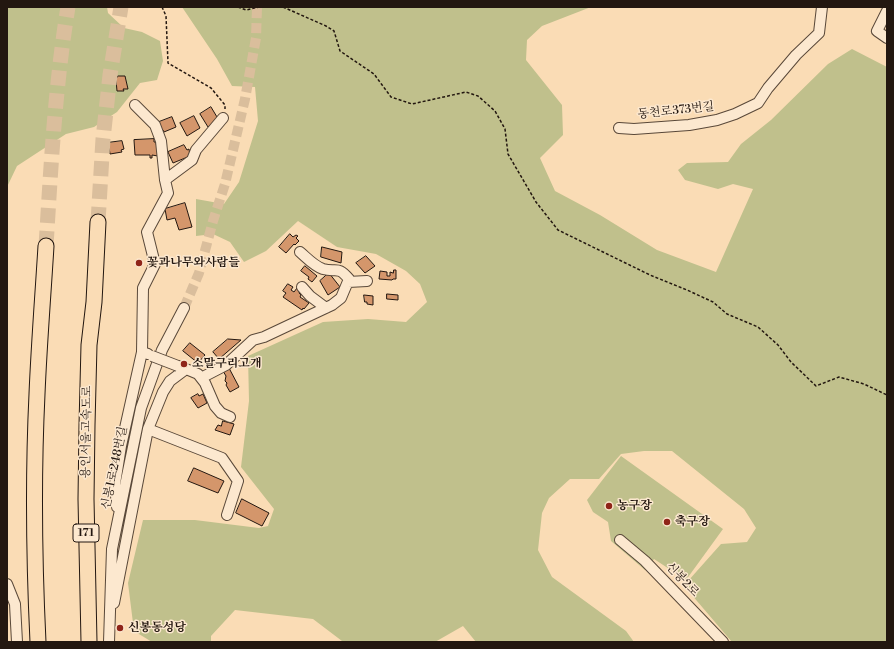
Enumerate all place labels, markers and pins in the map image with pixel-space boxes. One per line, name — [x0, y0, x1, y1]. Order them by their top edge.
place label: 꽃과나무와사람들 — [147, 256, 240, 270]
marker: 꽃과나무와사람들 — [134, 258, 144, 268]
place label: 소말구리고개 — [192, 357, 262, 371]
marker: 소말구리고개 — [179, 359, 189, 369]
place label: 농구장 — [617, 499, 652, 513]
marker: 농구장 — [604, 501, 614, 511]
place label: 축구장 — [675, 515, 710, 529]
marker: 축구장 — [662, 517, 672, 527]
place label: 신봉동성당 — [128, 621, 186, 635]
marker: 신봉동성당 — [115, 623, 125, 633]

